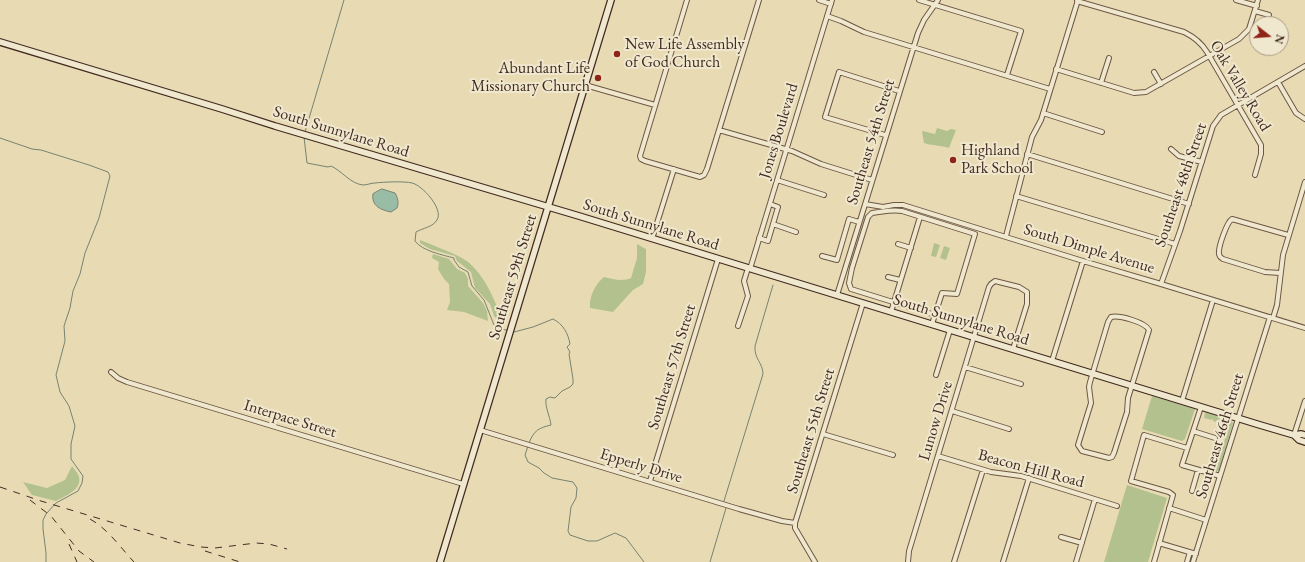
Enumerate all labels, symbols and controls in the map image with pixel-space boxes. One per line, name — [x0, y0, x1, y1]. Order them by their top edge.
north arrow — [1249, 16, 1289, 56]
text: N — [1272, 33, 1288, 46]
place label: New Life Assembly of God Church — [625, 35, 744, 73]
street label: Oak Valley Road — [1205, 37, 1275, 135]
marker: New Life Assembly of God Church — [612, 49, 622, 59]
place label: Abundant Life Missionary Church — [471, 59, 590, 97]
marker: Abundant Life Missionary Church — [593, 73, 603, 83]
street label: Southeast 54th Street — [843, 77, 899, 207]
street label: Jones Boulevard — [755, 81, 803, 181]
street label: South Sunnylane Road — [271, 102, 411, 162]
street label: Southeast 48th Street — [1151, 120, 1211, 250]
place label: Highland Park School — [961, 141, 1033, 179]
marker: Highland Park School — [948, 155, 958, 165]
street label: South Sunnylane Road — [581, 195, 721, 255]
street label: Southeast 59th Street — [485, 212, 541, 342]
street label: South Dimple Avenue — [1021, 220, 1157, 278]
street label: South Sunnylane Road — [891, 290, 1031, 350]
street label: Southeast 57th Street — [644, 302, 700, 432]
street label: Southeast 55th Street — [783, 366, 839, 496]
street label: Southeast 46th Street — [1192, 371, 1248, 501]
street label: Lunow Drive — [915, 379, 957, 463]
street label: Interpace Street — [241, 396, 339, 442]
street label: Epperly Drive — [597, 444, 685, 488]
street label: Beacon Hill Road — [976, 446, 1086, 492]

